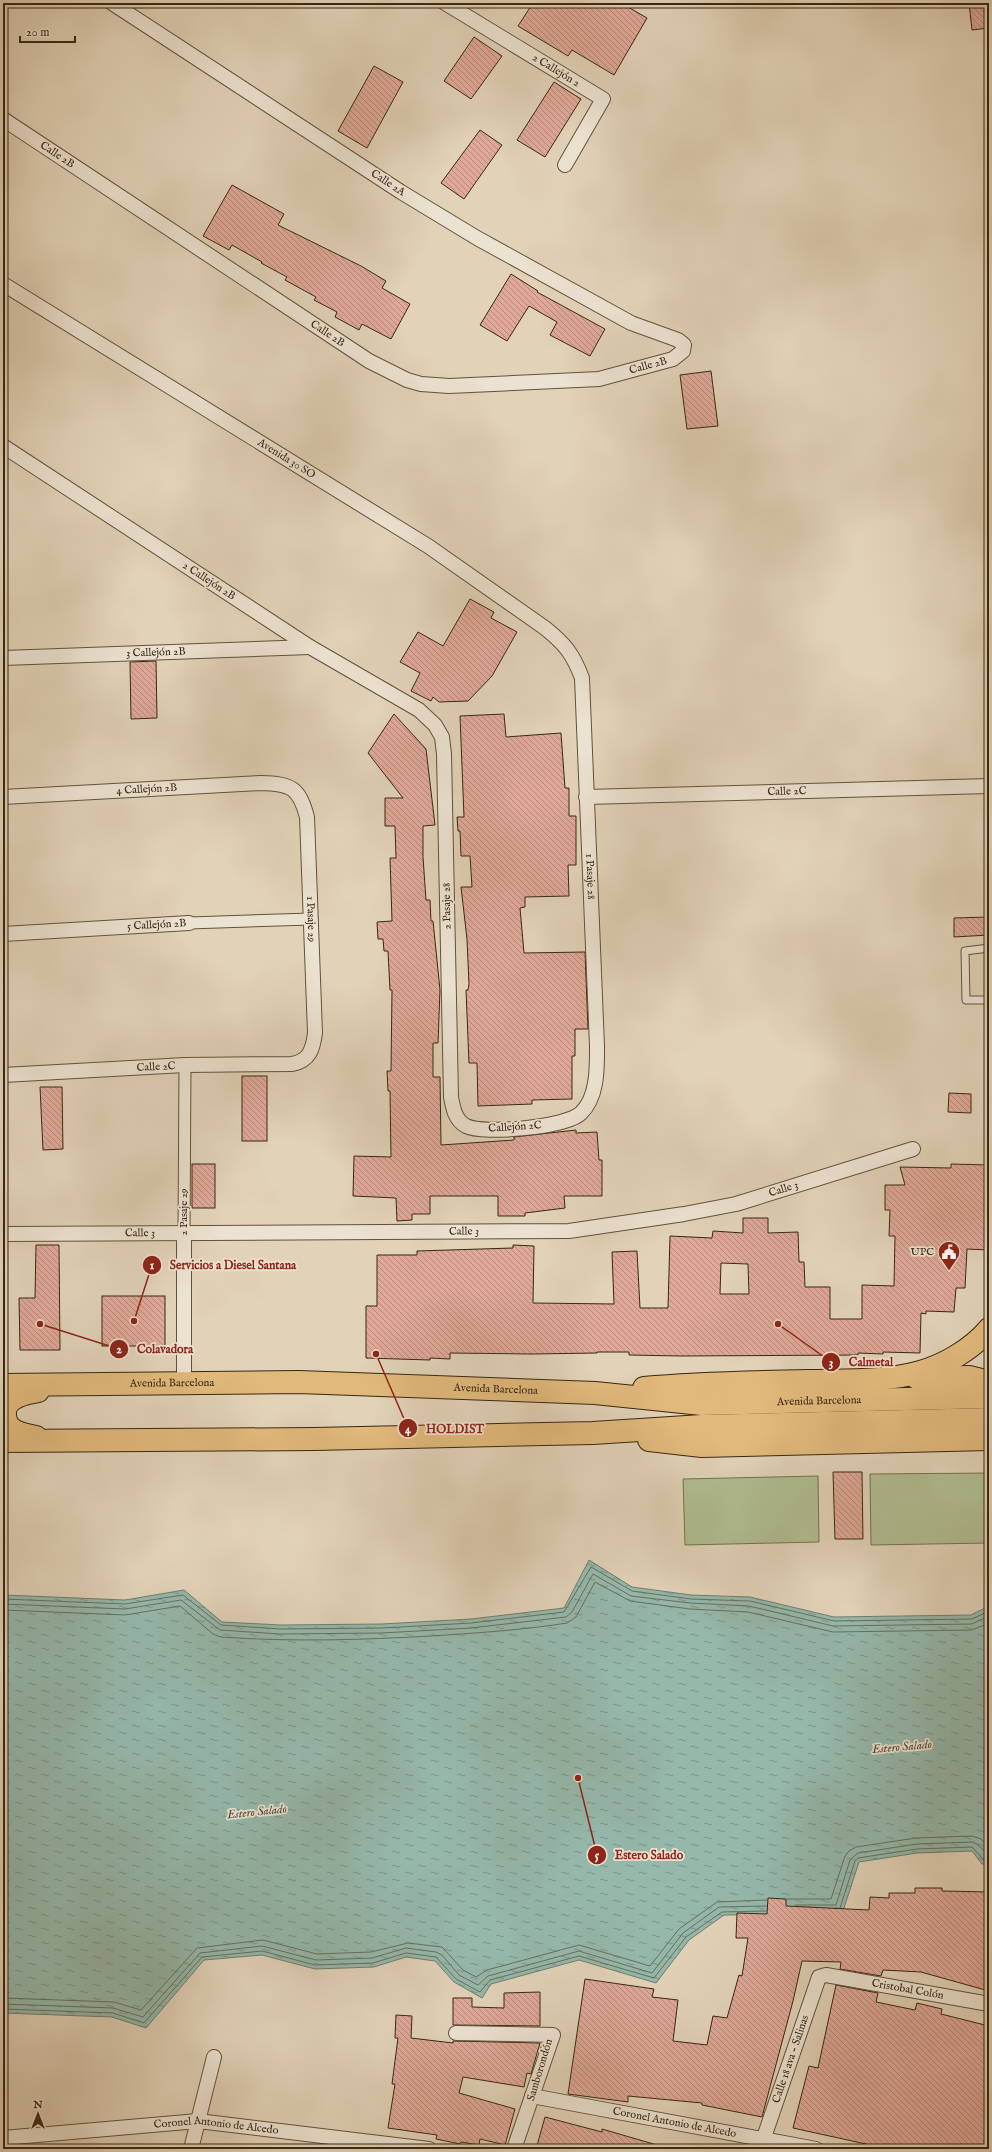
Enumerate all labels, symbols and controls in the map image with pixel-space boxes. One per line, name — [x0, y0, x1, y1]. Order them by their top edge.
scale bar — [20, 18, 75, 44]
text: 20 m — [26, 25, 49, 40]
street label: 2 Callejón 2 — [530, 51, 582, 90]
street label: Calle 2B — [37, 138, 77, 171]
street label: Calle 2A — [368, 167, 408, 200]
street label: Calle 2B — [308, 317, 347, 350]
street label: Calle 2B — [628, 354, 669, 377]
street label: Avenida 30 SO — [254, 435, 318, 482]
street label: 2 Callejón 2B — [180, 559, 238, 603]
street label: 3 Callejón 2B — [126, 644, 186, 661]
street label: 4 Callejón 2B — [116, 781, 177, 798]
street label: Calle 2C — [767, 784, 807, 799]
street label: 1 Pasaje 28 — [582, 853, 598, 900]
street label: 2 Pasaje 28 — [440, 882, 454, 930]
street label: 1 Pasaje 29 — [303, 896, 319, 943]
street label: 5 Callejón 2B — [127, 916, 187, 934]
street label: Calle 2C — [136, 1059, 176, 1075]
street label: Callejón 2C — [488, 1118, 542, 1136]
street label: Calle 3 — [767, 1178, 800, 1200]
street label: 2 Pasaje 29 — [177, 1188, 191, 1236]
street label: Calle 3 — [449, 1224, 479, 1239]
street label: Calle 3 — [125, 1226, 155, 1240]
public building icon: UPC — [936, 1239, 962, 1272]
place label: UPC — [910, 1245, 934, 1259]
callout: Servicios a Diesel Santana — [142, 1253, 304, 1277]
text: 1 — [150, 1258, 155, 1273]
text: Servicios a Diesel Santana — [170, 1258, 297, 1273]
callout: Colavadora — [109, 1337, 201, 1361]
text: 2 — [116, 1342, 122, 1357]
text: Colavadora — [137, 1342, 194, 1357]
callout: Calmetal — [821, 1350, 901, 1374]
text: 3 — [829, 1355, 833, 1370]
text: Calmetal — [849, 1355, 894, 1370]
street label: Avenida Barcelona — [129, 1376, 214, 1391]
street label: Avenida Barcelona — [452, 1381, 538, 1398]
street label: Avenida Barcelona — [776, 1393, 862, 1409]
callout: HOLDIST — [398, 1416, 492, 1440]
text: 4 — [405, 1422, 412, 1437]
text: HOLDIST — [426, 1422, 484, 1437]
water label: Estero Salado — [870, 1737, 933, 1757]
water label: Estero Salado — [225, 1801, 288, 1823]
callout: Estero Salado — [587, 1843, 691, 1867]
text: 5 — [595, 1848, 600, 1863]
text: Estero Salado — [615, 1848, 684, 1863]
street label: Cristobal Colón — [870, 1976, 945, 2003]
street label: Calle 18 ava - Salinas — [769, 2013, 812, 2105]
street label: Samborondón — [524, 2037, 556, 2103]
north arrow — [18, 2094, 58, 2134]
text: N — [32, 2098, 43, 2112]
street label: Coronel Antonio de Alcedo — [612, 2104, 738, 2141]
street label: Coronel Antonio de Alcedo — [153, 2114, 279, 2138]

